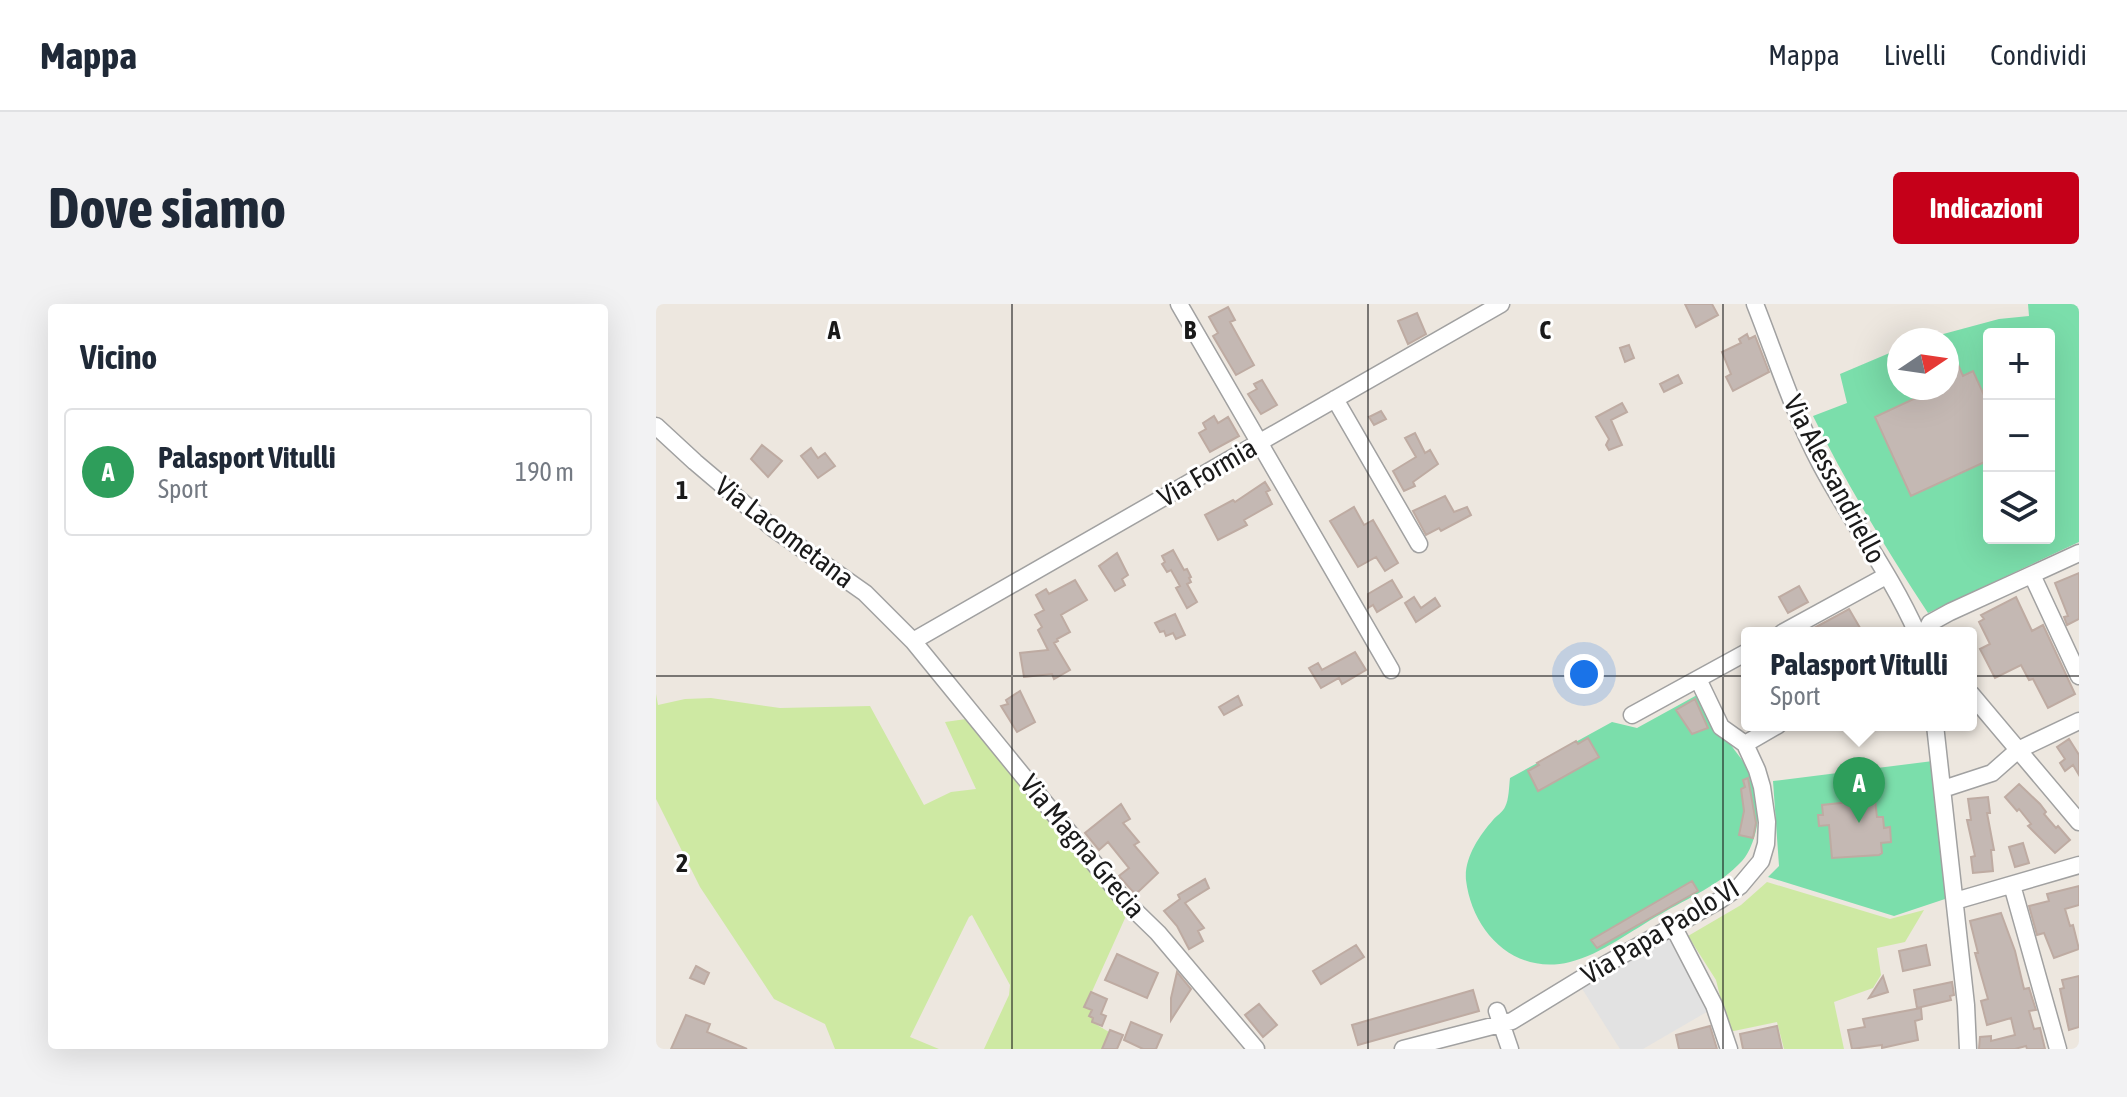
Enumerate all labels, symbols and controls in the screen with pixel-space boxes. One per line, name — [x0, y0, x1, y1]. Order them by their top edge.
text: Mappa — [40, 34, 137, 77]
text: Mappa — [1768, 39, 1840, 71]
text: Livelli — [1884, 39, 1946, 71]
text: Condividi — [1990, 39, 2087, 71]
button: Indicazioni — [1893, 172, 2079, 244]
text: Dove siamo — [48, 176, 286, 240]
text: A — [827, 315, 841, 345]
text: B — [1184, 315, 1197, 345]
text: C — [1539, 315, 1551, 345]
north arrow — [1887, 328, 1959, 400]
map controls — [1983, 328, 2055, 544]
button: + — [1983, 328, 2055, 400]
text: Vicino — [80, 337, 157, 376]
street label: Via Alessandriello — [1777, 390, 1893, 568]
button: − — [1983, 400, 2055, 472]
street label: Via Formia — [1152, 431, 1262, 513]
text: Palasport Vitulli — [158, 440, 336, 474]
text: A — [102, 457, 114, 487]
text: 190 m — [515, 457, 574, 487]
street label: Via Lacometana — [710, 470, 860, 594]
button: layers — [1983, 472, 2055, 544]
text: Sport — [158, 474, 208, 504]
text: 1 — [676, 475, 688, 505]
popup — [1741, 627, 1977, 731]
text: Palasport Vitulli — [1770, 647, 1948, 681]
your location — [1564, 654, 1604, 694]
text: Sport — [1770, 681, 1821, 711]
pin: A — [1833, 757, 1885, 823]
street label: Via Magna Grecia — [1014, 768, 1152, 924]
text: 2 — [676, 848, 688, 878]
street label: Via Papa Paolo VI — [1576, 872, 1744, 990]

